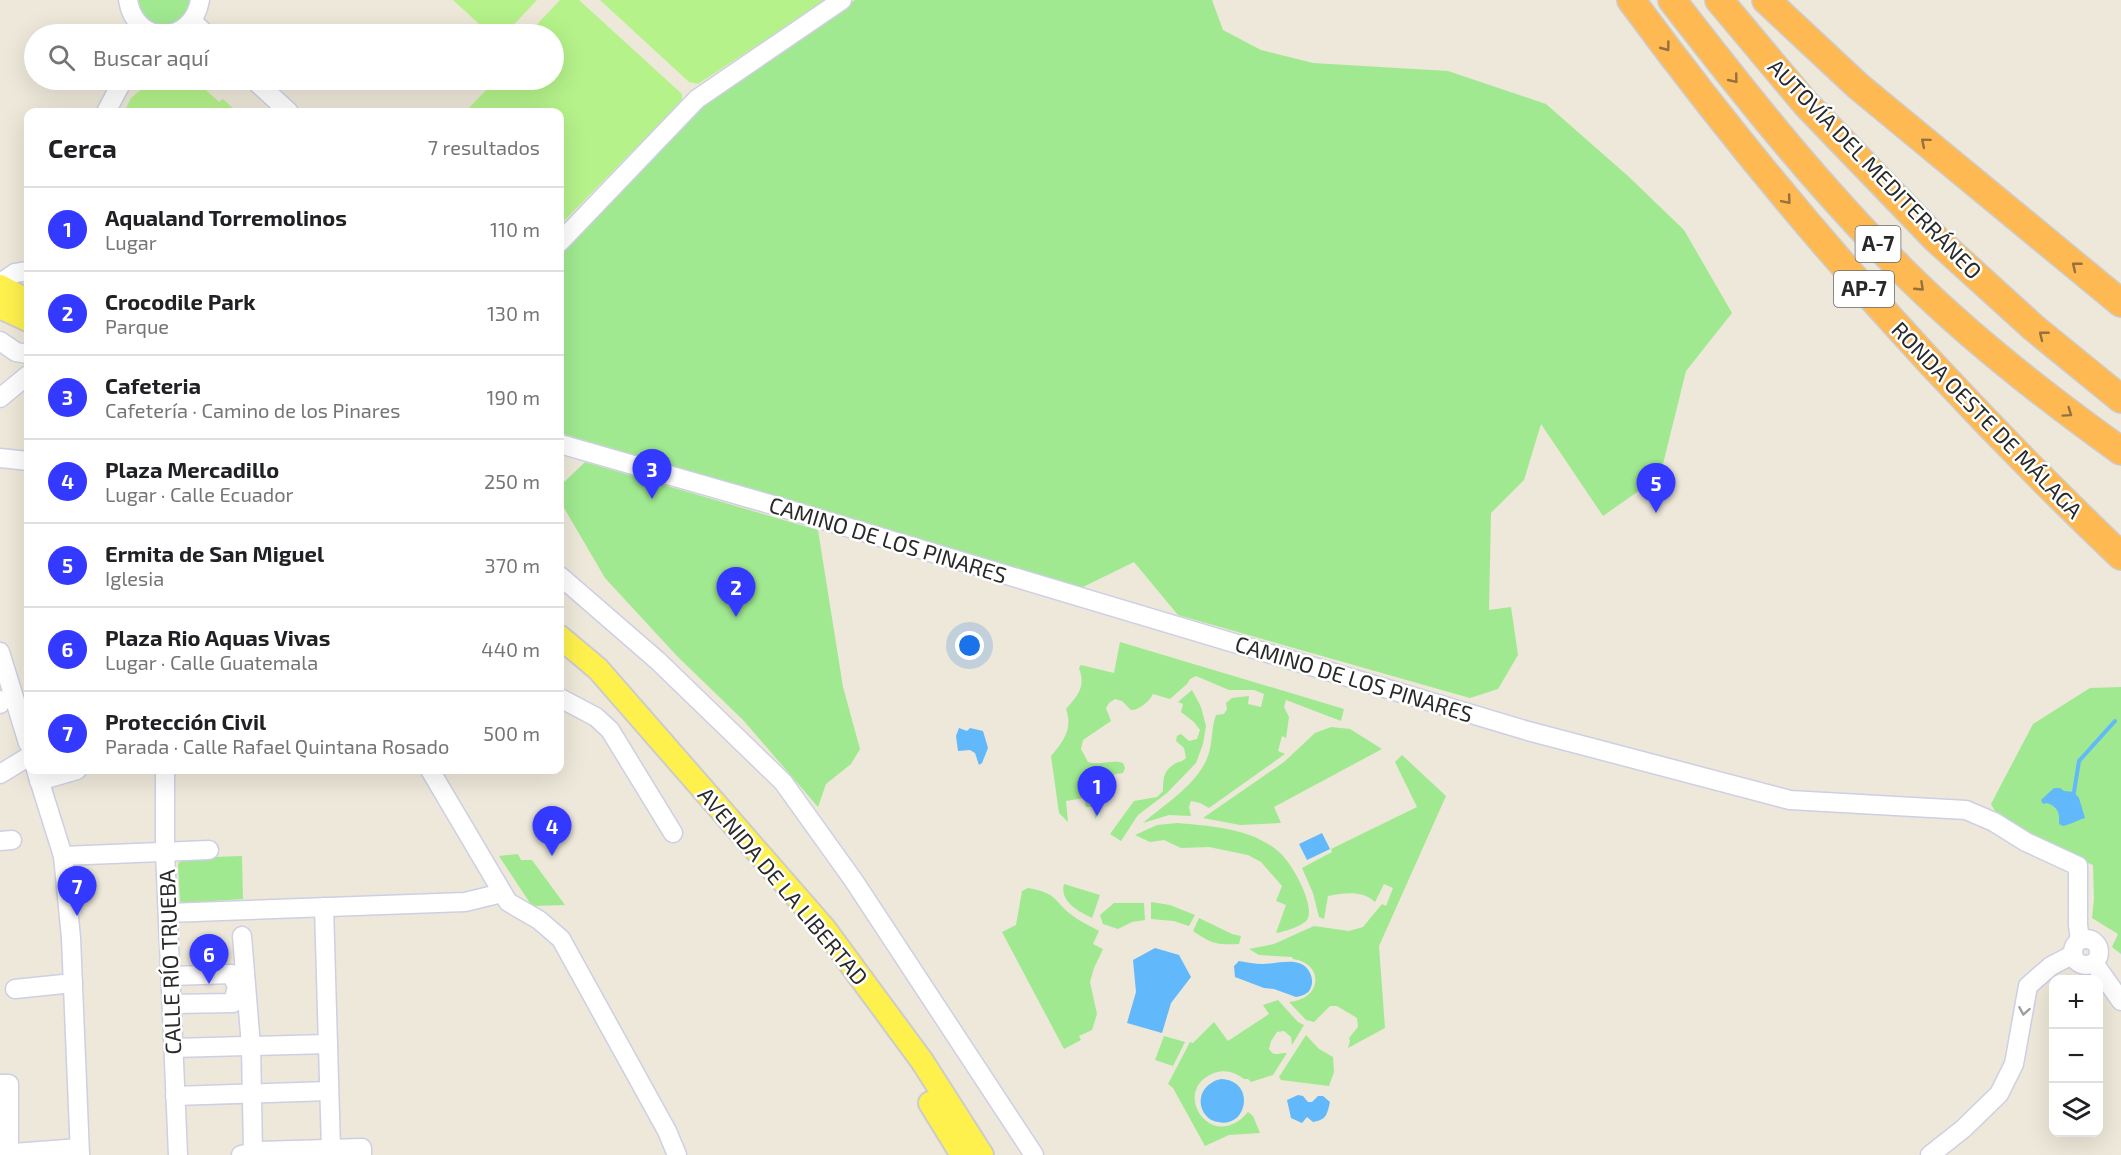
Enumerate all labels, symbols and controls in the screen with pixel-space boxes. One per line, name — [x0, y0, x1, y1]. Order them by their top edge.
search box — [24, 24, 564, 90]
one-way arrow — [1659, 40, 1670, 51]
icon: search — [45, 41, 78, 74]
text: Buscar aquí — [93, 44, 209, 70]
street label: AUTOVÍA DEL MEDITERRÁNEO — [1764, 53, 1988, 284]
one-way arrow — [1727, 72, 1738, 83]
text: Cerca — [48, 132, 117, 163]
text: 7 resultados — [428, 135, 540, 159]
one-way arrow — [1921, 138, 1932, 149]
one-way arrow — [1780, 193, 1791, 204]
text: Aqualand Torremolinos — [105, 204, 347, 230]
text: 1 — [63, 217, 72, 241]
text: 110 m — [490, 217, 540, 241]
road number: A-7 — [1856, 226, 1900, 262]
text: Lugar — [105, 230, 157, 254]
one-way arrow — [2072, 262, 2083, 273]
road number: AP-7 — [1834, 271, 1894, 307]
one-way arrow — [1913, 280, 1923, 291]
text: Crocodile Park — [105, 288, 255, 314]
text: 2 — [62, 301, 73, 325]
text: 130 m — [487, 301, 540, 325]
text: Parque — [105, 314, 169, 338]
street label: RONDA OESTE DE MÁLAGA — [1887, 316, 2089, 523]
one-way arrow — [2039, 332, 2050, 343]
text: Cafeteria — [105, 372, 201, 398]
text: 3 — [62, 385, 73, 409]
text: 190 m — [487, 385, 540, 409]
text: Cafetería · Camino de los Pinares — [105, 398, 400, 422]
one-way arrow — [2061, 406, 2072, 417]
pin: 3 — [632, 450, 672, 499]
text: Plaza Mercadillo — [105, 456, 279, 482]
pin: 5 — [1636, 464, 1676, 513]
text: 4 — [61, 469, 74, 493]
text: 250 m — [484, 469, 540, 493]
text: Lugar · Calle Ecuador — [105, 482, 294, 506]
street label: CAMINO DE LOS PINARES — [766, 490, 1010, 588]
text: Ermita de San Miguel — [105, 540, 324, 566]
text: 5 — [62, 553, 73, 577]
text: 370 m — [485, 553, 540, 577]
text: Iglesia — [105, 566, 164, 590]
pin: 2 — [716, 568, 756, 617]
text: Plaza Rio Aquas Vivas — [105, 624, 330, 650]
street label: CAMINO DE LOS PINARES — [1232, 629, 1476, 727]
your location — [955, 631, 984, 660]
text: 6 — [62, 637, 73, 661]
text: 440 m — [481, 637, 540, 661]
text: Lugar · Calle Guatemala — [105, 650, 318, 674]
text: Protección Civil — [105, 708, 266, 734]
text: 7 — [62, 721, 73, 745]
text: 500 m — [483, 721, 540, 745]
text: Parada · Calle Rafael Quintana Rosado — [105, 734, 449, 758]
pin: 1 — [1078, 766, 1116, 816]
street label: AVENIDA DE LA LIBERTAD — [693, 781, 874, 989]
pin: 4 — [532, 806, 572, 856]
pin: 7 — [58, 866, 97, 916]
street label: CALLE RÍO TRUEBA — [153, 869, 185, 1055]
pin: 6 — [190, 934, 228, 984]
map controls — [2049, 975, 2103, 1137]
button: + — [2049, 975, 2103, 1029]
one-way arrow — [2018, 1005, 2031, 1015]
button: − — [2049, 1029, 2103, 1083]
button: layers — [2049, 1083, 2103, 1137]

